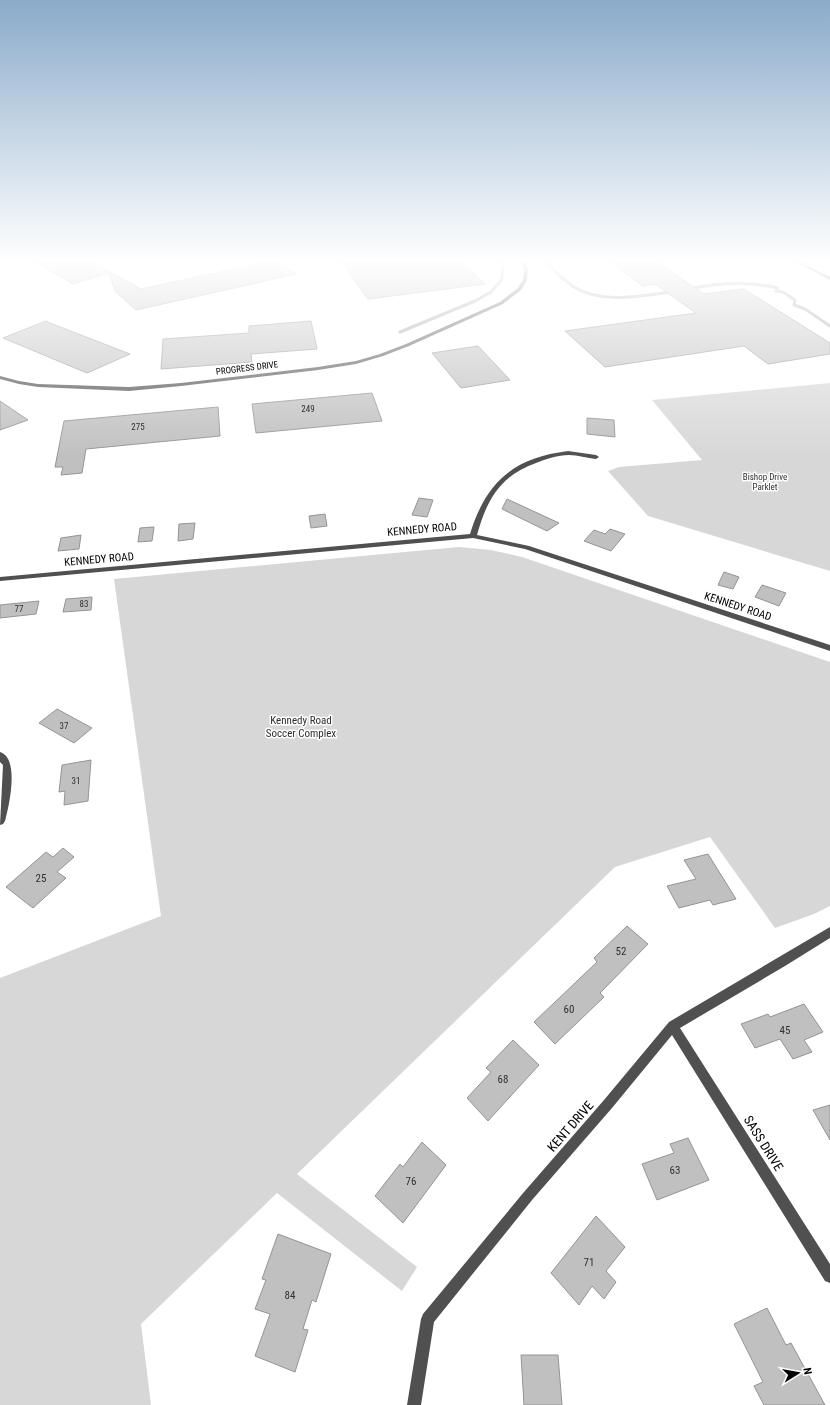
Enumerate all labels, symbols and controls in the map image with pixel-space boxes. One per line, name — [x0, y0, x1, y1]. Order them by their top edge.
street label: PROGRESS DRIVE — [215, 359, 279, 377]
house number: 249 — [301, 404, 315, 414]
house number: 275 — [131, 422, 145, 432]
park label: Bishop Drive Parklet — [743, 472, 787, 492]
street label: KENNEDY ROAD — [387, 520, 457, 539]
street label: KENNEDY ROAD — [64, 550, 134, 569]
street label: KENNEDY ROAD — [703, 589, 773, 623]
house number: 83 — [80, 599, 88, 609]
house number: 77 — [15, 604, 24, 614]
park label: Kennedy Road Soccer Complex — [266, 714, 336, 740]
house number: 37 — [60, 721, 69, 731]
house number: 31 — [72, 776, 80, 786]
house number: 25 — [36, 872, 46, 885]
house number: 52 — [616, 945, 626, 958]
house number: 60 — [564, 1003, 574, 1016]
house number: 45 — [780, 1024, 790, 1037]
house number: 68 — [498, 1073, 508, 1086]
street label: KENT DRIVE — [544, 1098, 596, 1155]
street label: SASS DRIVE — [741, 1113, 786, 1174]
house number: 63 — [670, 1164, 680, 1177]
house number: 76 — [406, 1175, 416, 1188]
house number: 71 — [584, 1256, 594, 1269]
house number: 84 — [285, 1289, 296, 1302]
north arrow — [778, 1353, 818, 1393]
text: N — [800, 1367, 814, 1376]

